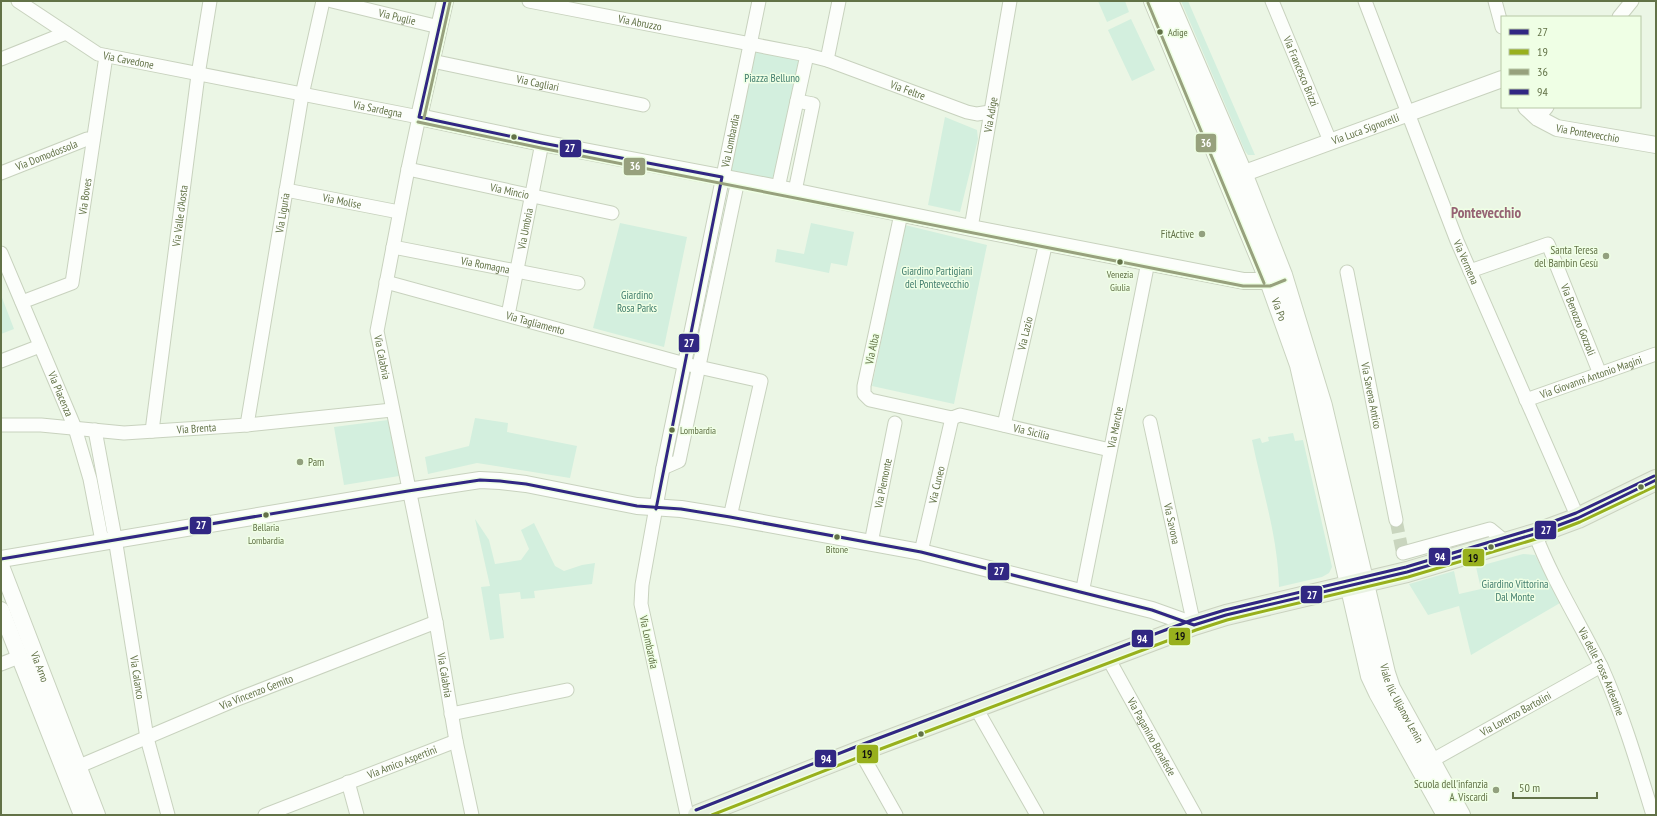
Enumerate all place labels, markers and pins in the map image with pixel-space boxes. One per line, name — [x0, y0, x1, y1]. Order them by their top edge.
place label: Adige — [1168, 26, 1188, 39]
marker: Adige — [1155, 27, 1165, 37]
unlabelled marker — [509, 132, 519, 142]
place label: FitActive — [1161, 227, 1194, 241]
marker: FitActive — [1197, 229, 1207, 239]
place label: Santa Teresa del Bambin Gesù — [1534, 243, 1598, 270]
marker: Santa Teresa del Bambin Gesù — [1601, 251, 1611, 261]
marker: Venezia Giulia — [1115, 257, 1125, 267]
place label: Venezia Giulia — [1106, 268, 1133, 294]
place label: Lombardia — [680, 424, 716, 437]
marker: Lombardia — [667, 425, 677, 435]
place label: Pam — [308, 455, 324, 469]
marker: Pam — [295, 457, 305, 467]
unlabelled marker — [1636, 482, 1646, 492]
marker: Bellaria Lombardia — [261, 510, 271, 520]
place label: Bellaria Lombardia — [248, 521, 284, 547]
marker: Bitone — [832, 532, 842, 542]
unlabelled marker — [1486, 542, 1496, 552]
place label: Bitone — [826, 543, 848, 556]
unlabelled marker — [916, 729, 926, 739]
place label: Scuola dell'infanzia A. Viscardi — [1414, 777, 1488, 804]
marker: Scuola dell'infanzia A. Viscardi — [1491, 785, 1501, 795]

